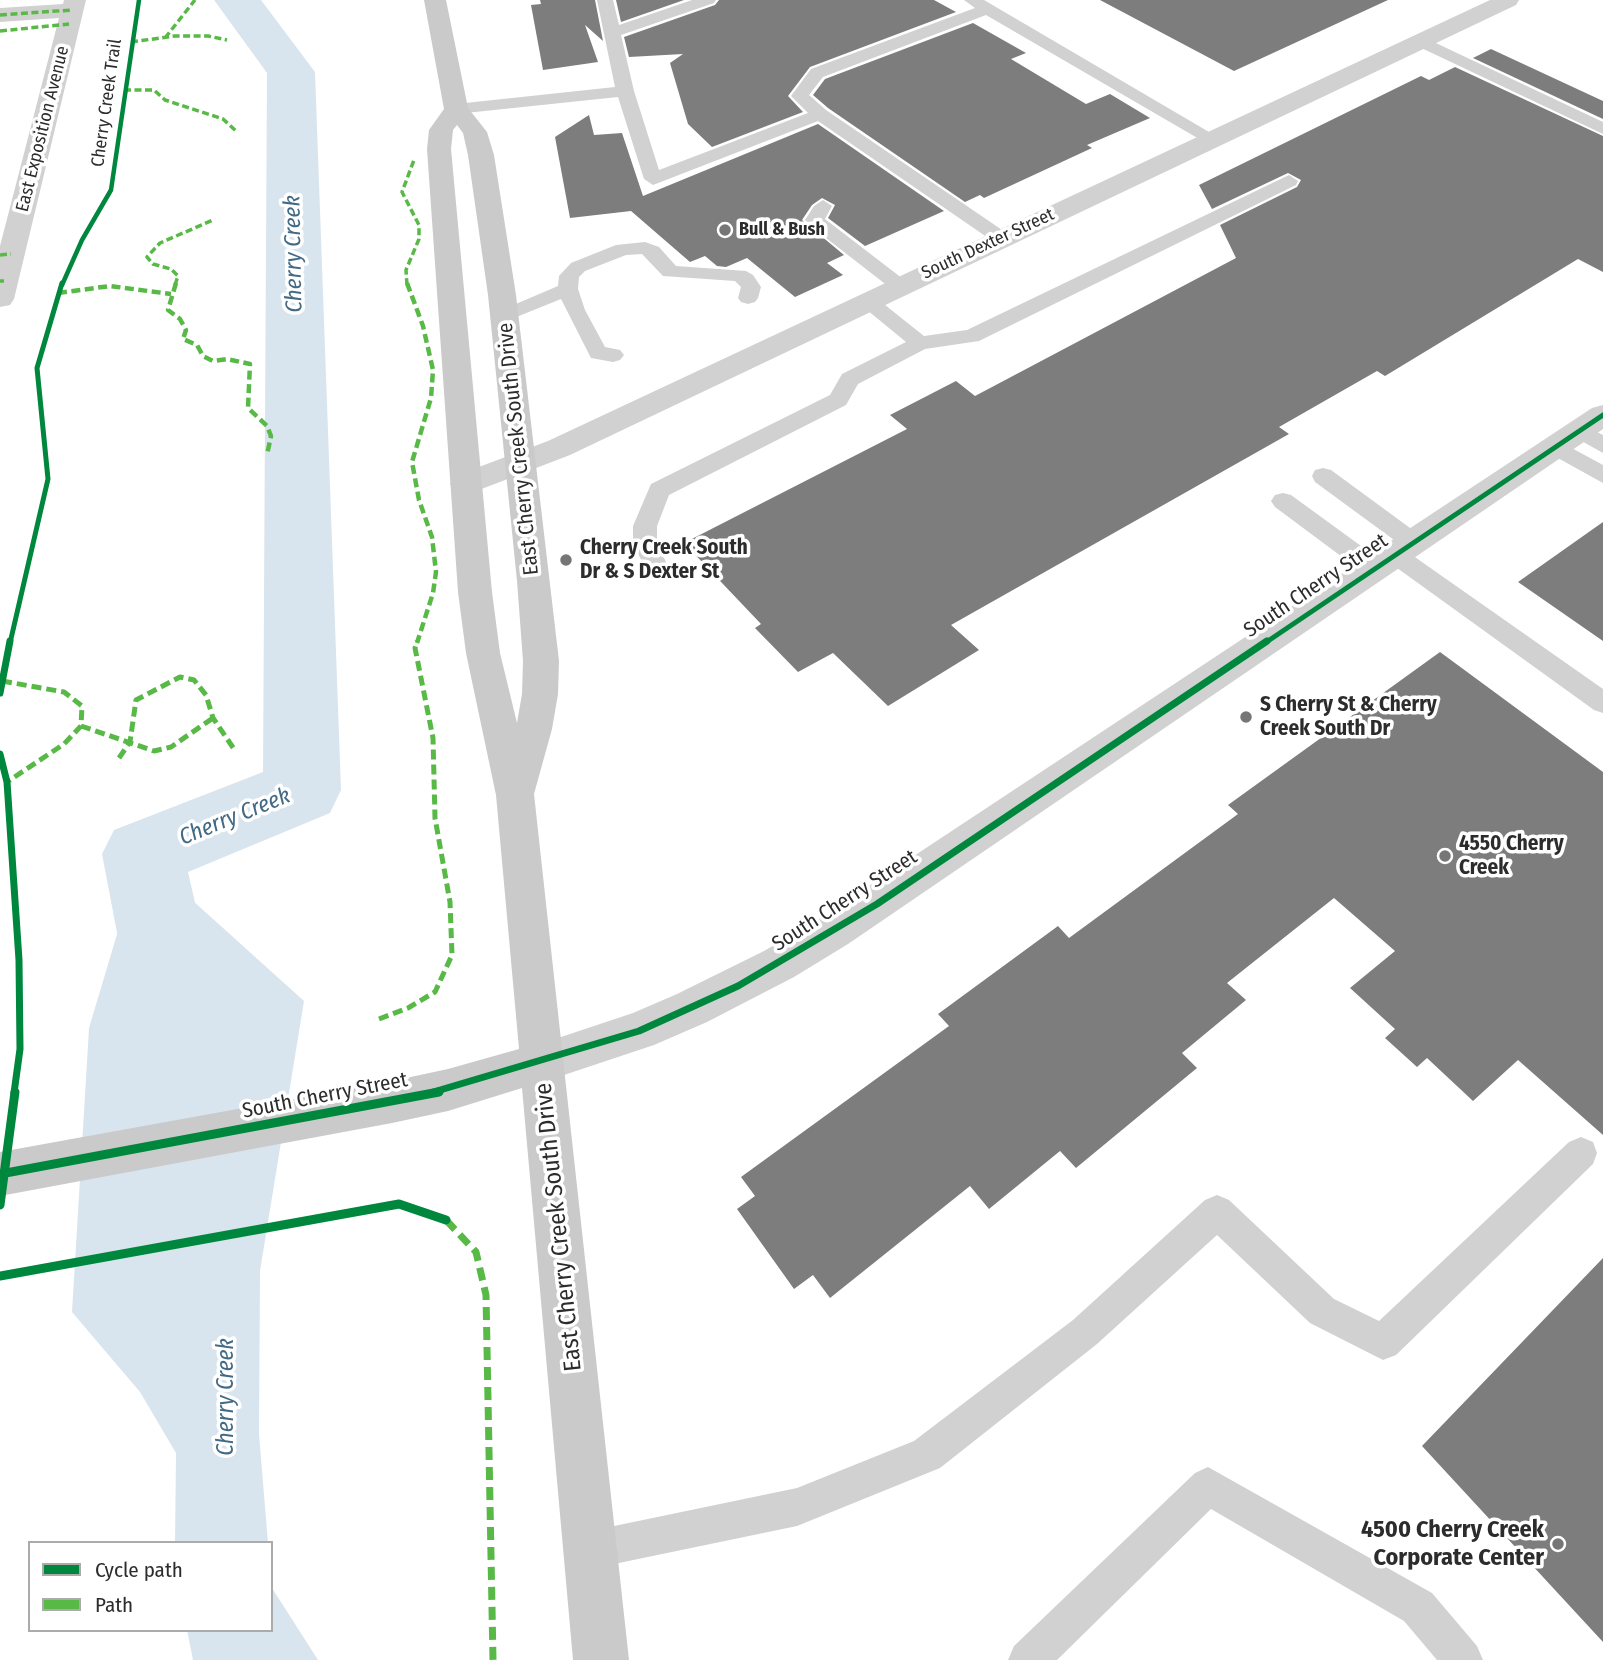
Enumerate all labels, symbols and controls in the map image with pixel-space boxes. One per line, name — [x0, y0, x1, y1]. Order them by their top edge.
street label: Cherry Creek Trail — [87, 38, 127, 168]
street label: East Exposition Avenue — [12, 44, 74, 214]
water label: Cherry Creek — [279, 195, 309, 313]
street label: South Dexter Street — [918, 204, 1058, 284]
place label: Bull & Bush — [739, 219, 825, 241]
marker: Bull & Bush — [717, 222, 733, 238]
street label: East Cherry Creek South Drive — [493, 322, 545, 576]
street label: South Cherry Street — [1239, 529, 1393, 643]
place label: Cherry Creek South Dr & S Dexter St — [580, 535, 748, 585]
marker: Cherry Creek South Dr & S Dexter St — [558, 552, 574, 568]
place label: S Cherry St & Cherry Creek South Dr — [1260, 692, 1437, 742]
marker: S Cherry St & Cherry Creek South Dr — [1238, 709, 1254, 725]
water label: Cherry Creek — [175, 782, 295, 852]
place label: 4550 Cherry Creek — [1459, 831, 1564, 881]
street label: South Cherry Street — [768, 845, 922, 957]
marker: 4550 Cherry Creek — [1437, 848, 1453, 864]
street label: South Cherry Street — [240, 1068, 410, 1124]
street label: East Cherry Creek South Drive — [530, 1081, 588, 1373]
water label: Cherry Creek — [213, 1338, 241, 1456]
place label: 4500 Cherry Creek Corporate Center — [1361, 1516, 1544, 1572]
marker: 4500 Cherry Creek Corporate Center — [1550, 1536, 1566, 1552]
legend — [28, 1541, 273, 1632]
text: Cycle path — [95, 1557, 183, 1583]
text: Path — [95, 1592, 133, 1618]

